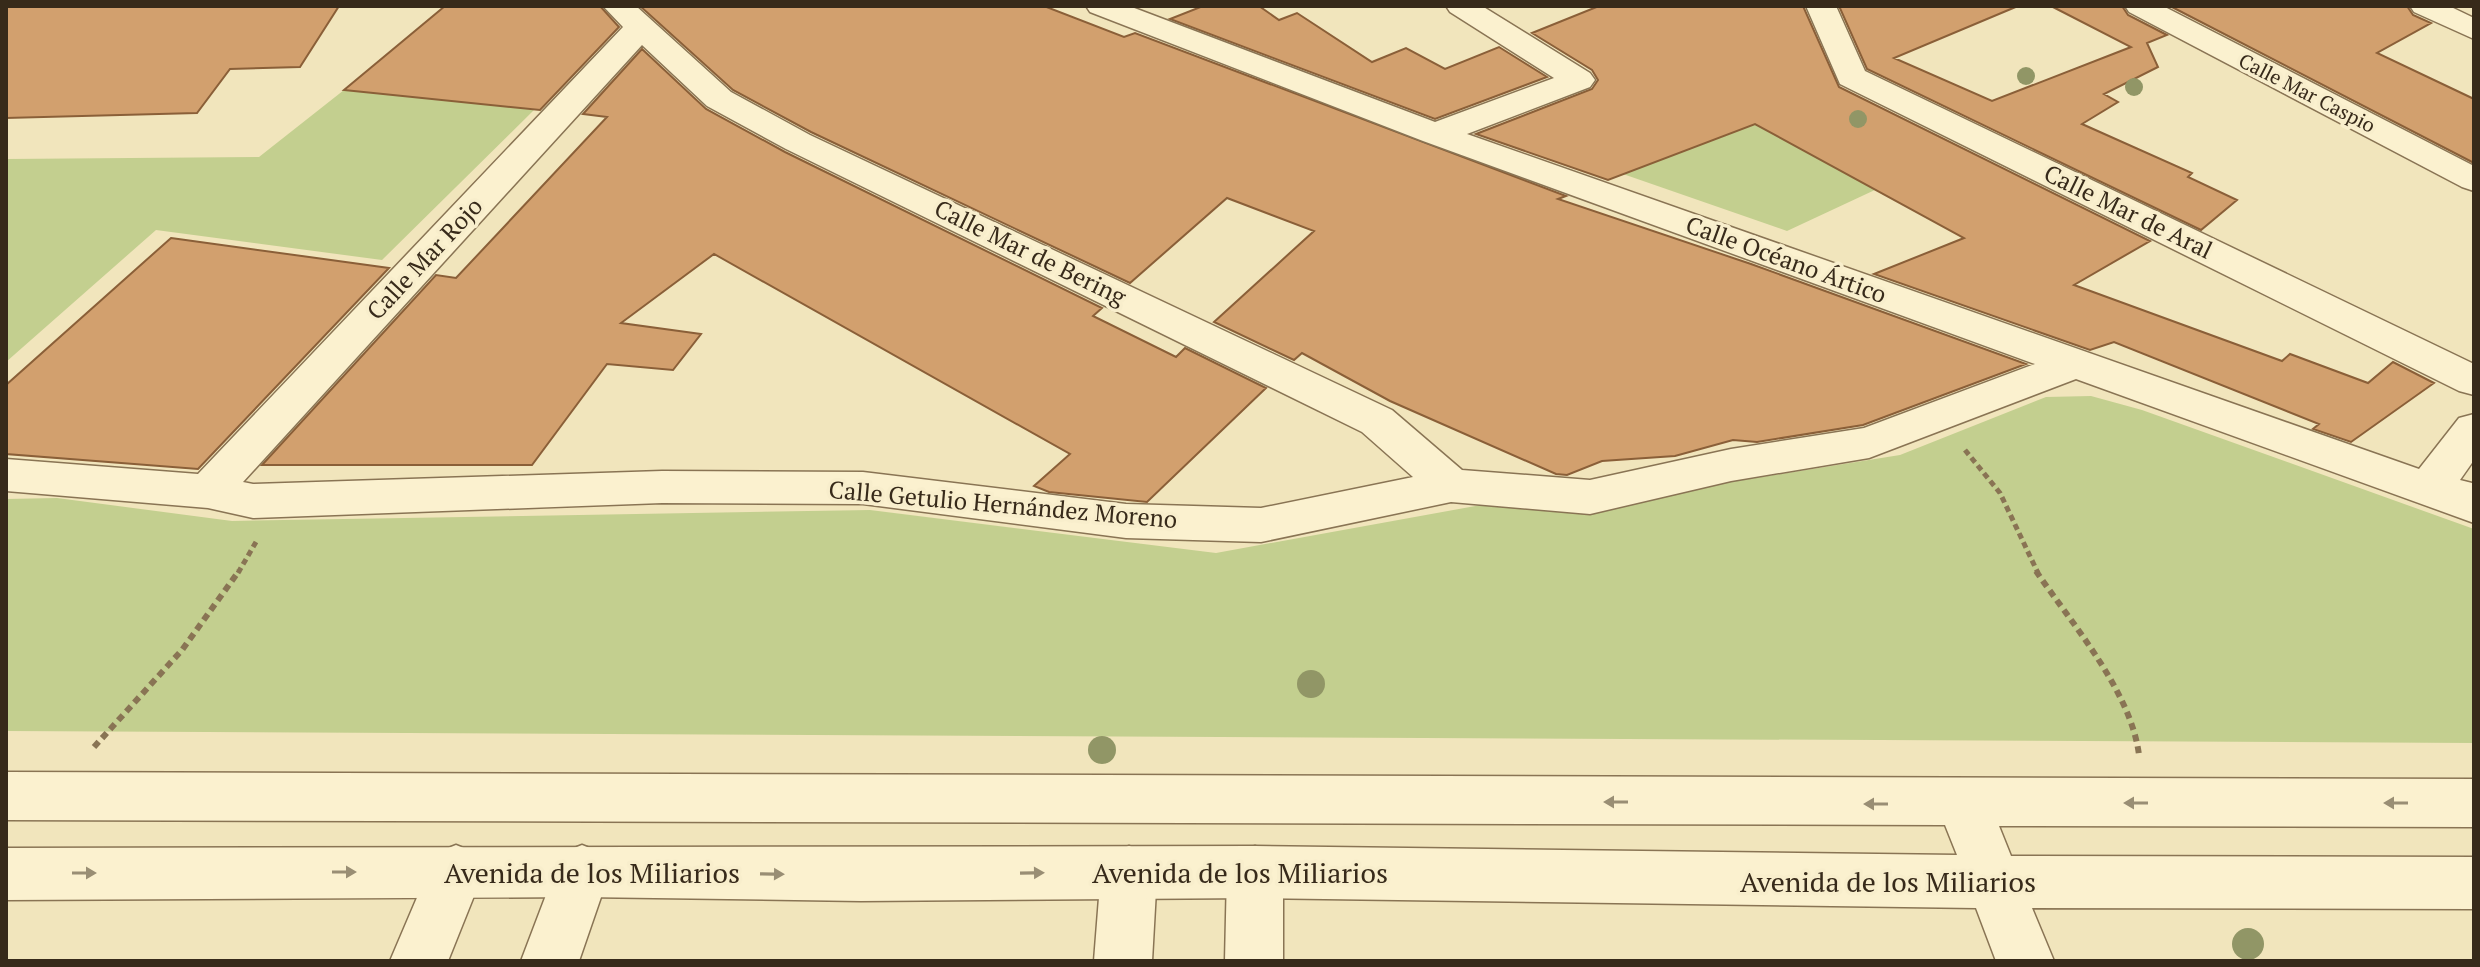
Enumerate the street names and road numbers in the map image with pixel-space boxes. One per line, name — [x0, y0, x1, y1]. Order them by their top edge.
street label: Calle Mar Caspio — [2234, 46, 2380, 139]
street label: Calle Mar de Aral — [2039, 156, 2218, 266]
street label: Calle Mar Rojo — [359, 190, 489, 326]
street label: Calle Mar de Bering — [929, 192, 1132, 313]
street label: Calle Océano Ártico — [1682, 208, 1891, 310]
street label: Calle Getulio Hernández Moreno — [828, 473, 1179, 535]
street label: Avenida de los Miliarios — [444, 854, 740, 891]
street label: Avenida de los Miliarios — [1092, 854, 1388, 891]
street label: Avenida de los Miliarios — [1740, 863, 2036, 900]

